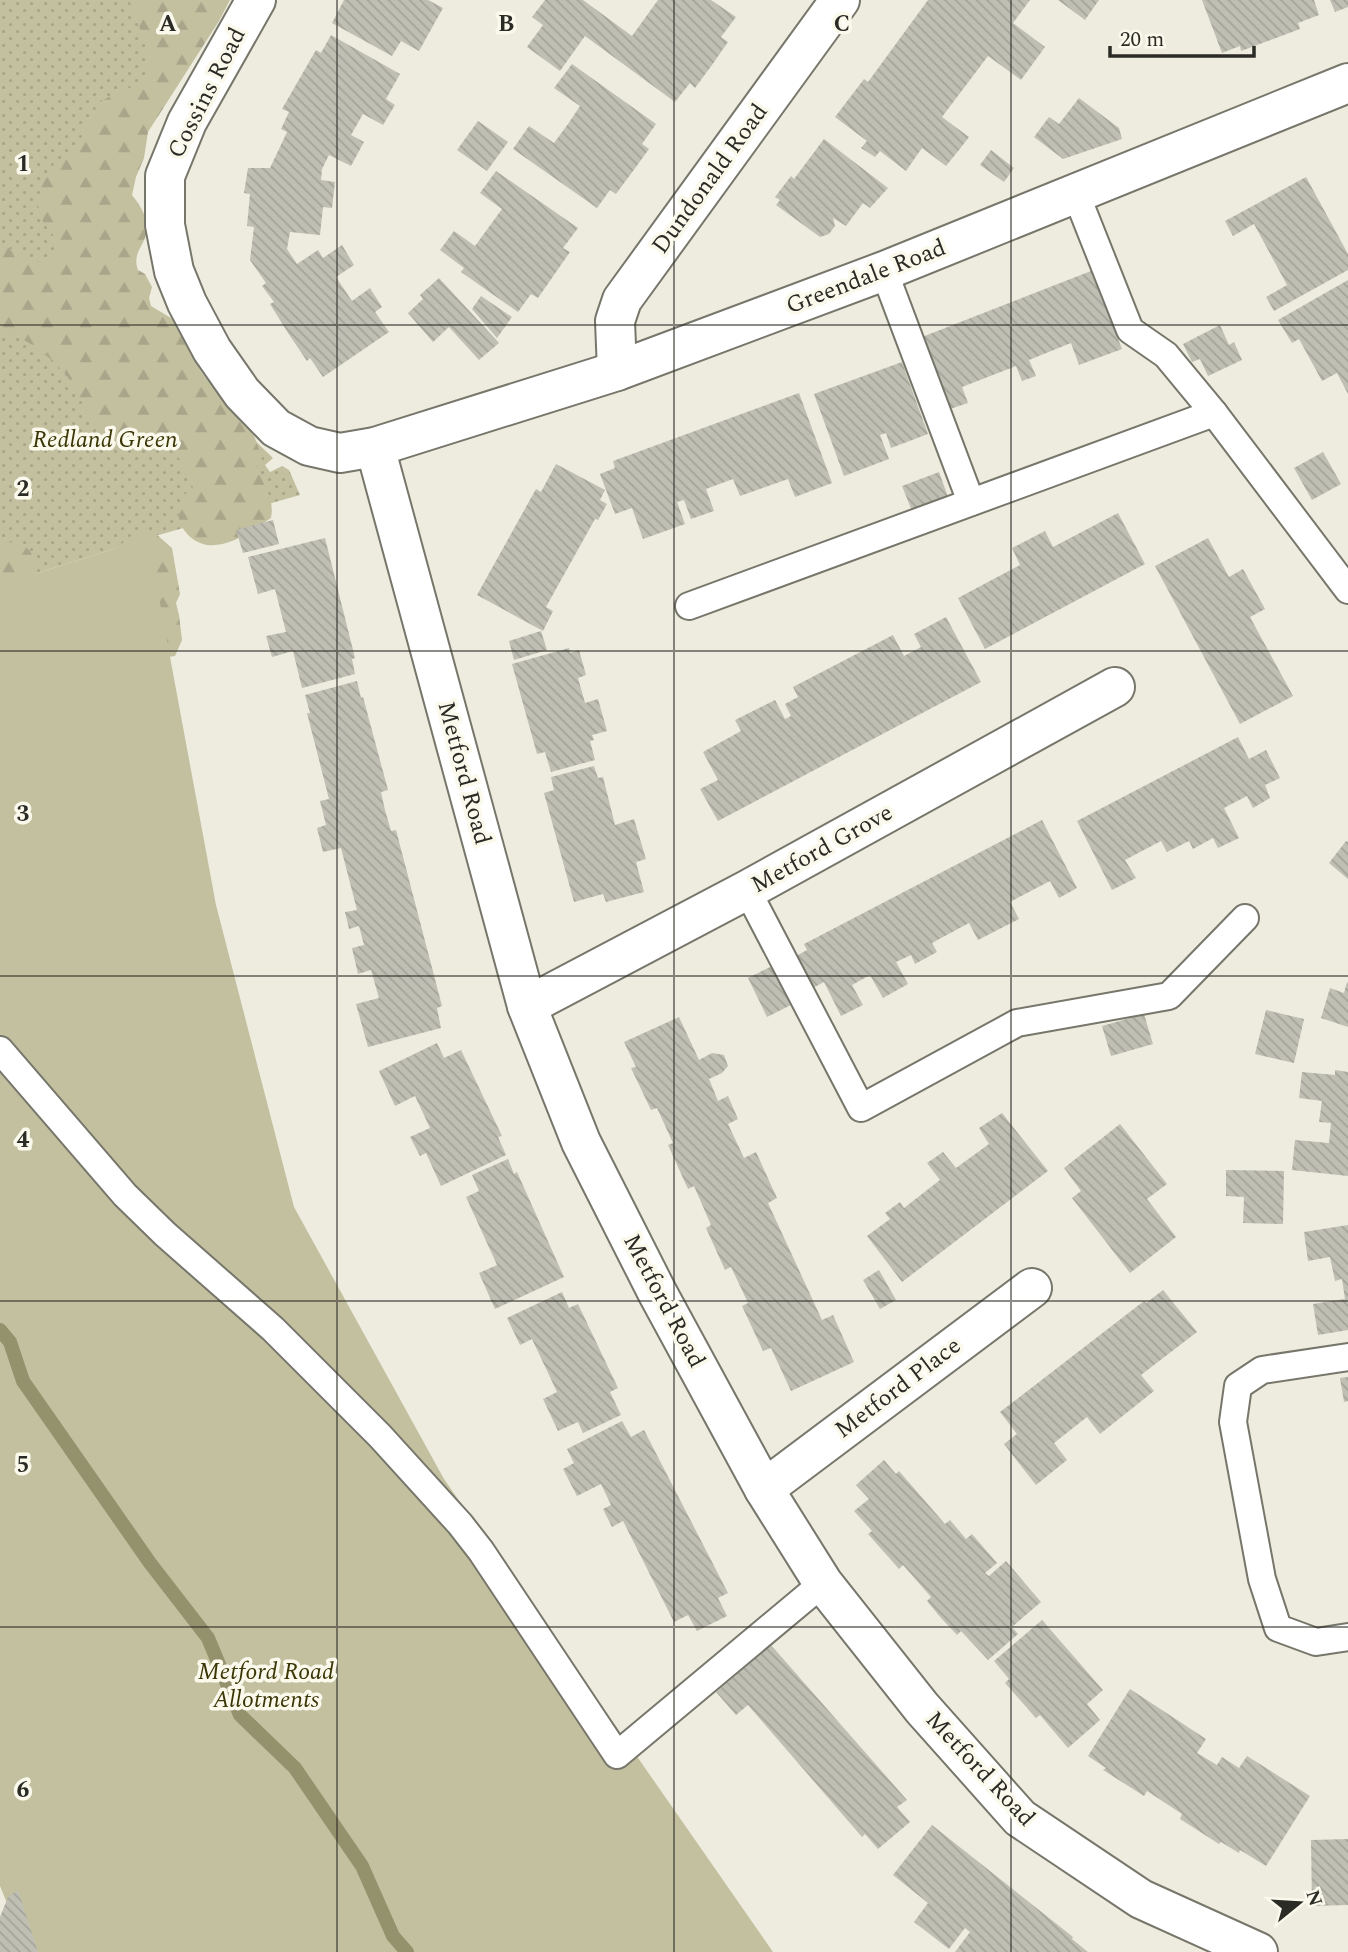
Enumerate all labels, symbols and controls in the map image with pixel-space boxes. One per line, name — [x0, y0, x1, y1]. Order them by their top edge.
text: A — [159, 7, 177, 42]
text: B — [498, 7, 514, 42]
text: C — [834, 7, 850, 42]
scale bar — [1110, 14, 1254, 58]
street label: Cossins Road — [159, 21, 255, 165]
text: 20 m — [1120, 24, 1164, 56]
street label: Dundonald Road — [643, 96, 777, 262]
text: 1 — [17, 147, 29, 182]
street label: Greendale Road — [781, 230, 951, 324]
park label: Redland Green — [32, 422, 178, 458]
text: 2 — [17, 472, 30, 507]
street label: Metford Road — [428, 697, 500, 849]
street label: Metford Grove — [744, 795, 900, 903]
text: 3 — [17, 797, 30, 832]
text: 4 — [17, 1123, 30, 1158]
street label: Metford Road — [614, 1228, 714, 1374]
street label: Metford Place — [827, 1328, 969, 1448]
text: 5 — [17, 1448, 29, 1483]
park label: Metford Road Allotments — [198, 1654, 334, 1718]
street label: Metford Road — [917, 1703, 1043, 1835]
text: 6 — [17, 1773, 30, 1808]
north arrow — [1264, 1868, 1334, 1938]
text: N — [1298, 1886, 1330, 1910]

